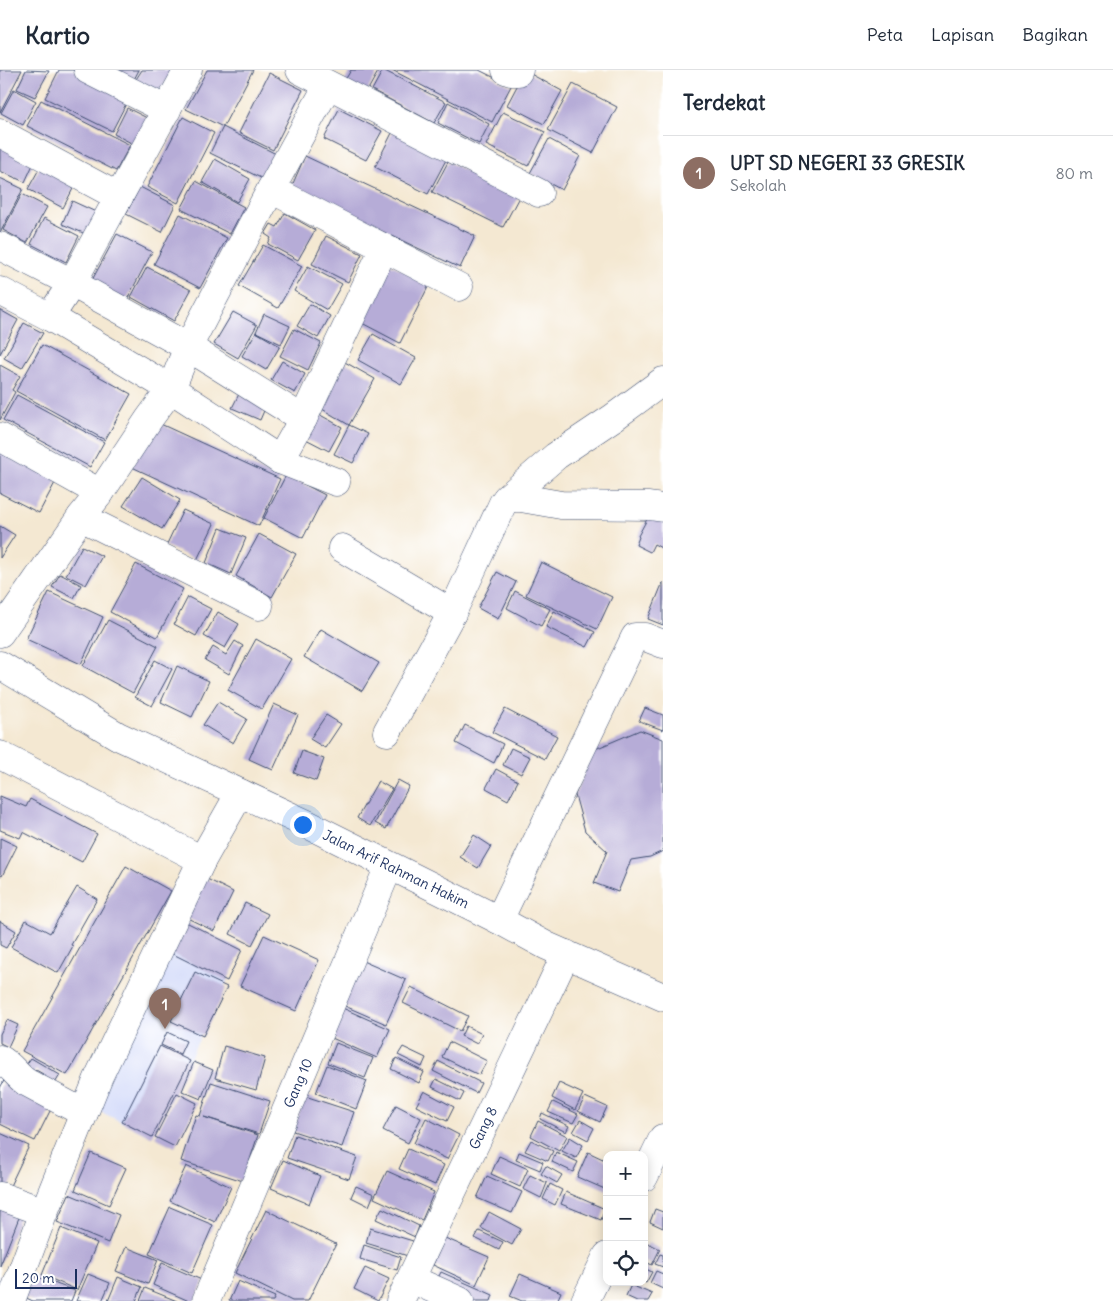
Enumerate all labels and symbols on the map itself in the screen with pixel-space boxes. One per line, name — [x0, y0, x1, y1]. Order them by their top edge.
your location — [290, 812, 316, 838]
street label: Jalan Arif Rahman Hakim — [320, 826, 472, 912]
pin: 1 — [149, 988, 181, 1029]
street label: Gang 10 — [280, 1055, 316, 1111]
street label: Gang 8 — [465, 1104, 501, 1152]
scale bar — [15, 1266, 78, 1289]

